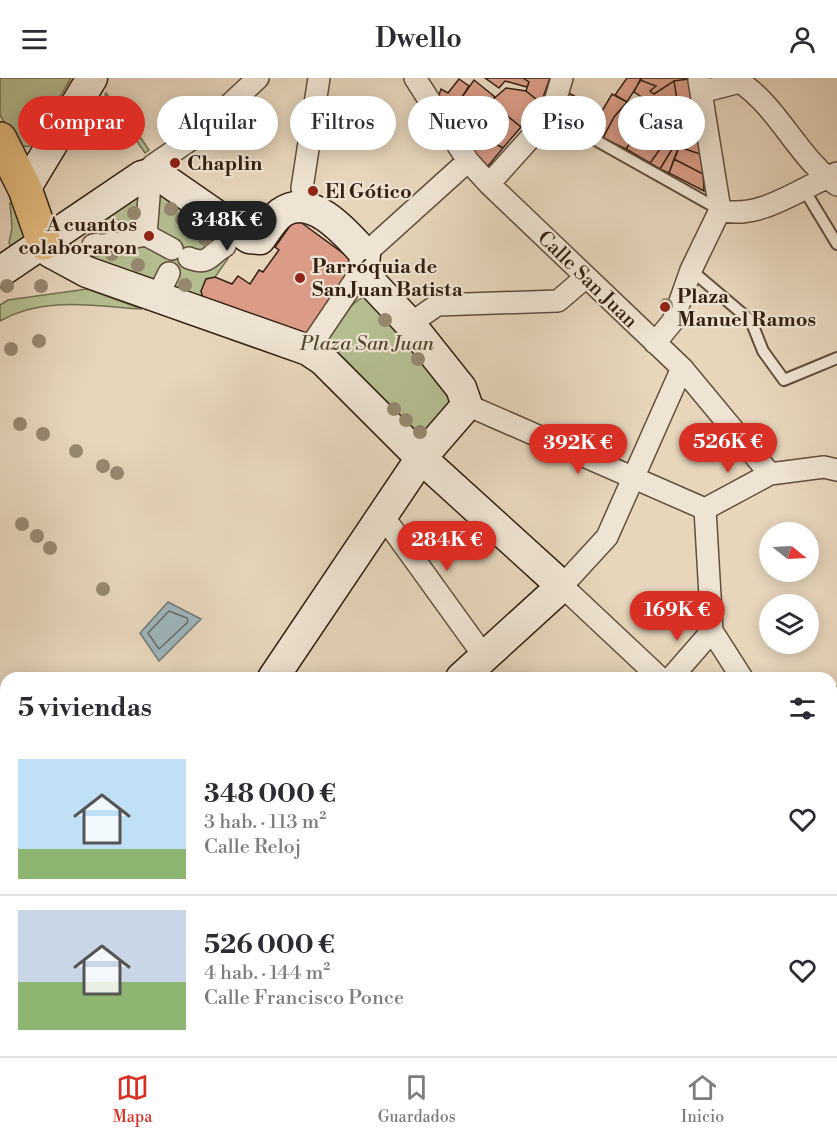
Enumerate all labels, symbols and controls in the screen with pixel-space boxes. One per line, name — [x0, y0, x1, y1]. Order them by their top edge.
text: Dwello — [375, 22, 462, 56]
icon: menu — [18, 23, 51, 56]
icon: person — [786, 23, 819, 56]
chip: Comprar — [18, 96, 145, 150]
chip: Alquilar — [157, 96, 278, 150]
chip: Filtros — [290, 96, 396, 150]
chip: Nuevo — [408, 96, 509, 150]
chip: Piso — [521, 96, 606, 150]
chip: Casa — [618, 96, 705, 150]
place label: Chaplin — [187, 152, 263, 177]
marker: Chaplin — [168, 156, 182, 170]
place label: El Gótico — [325, 180, 412, 205]
marker: El Gótico — [306, 184, 320, 198]
pin: 348K € — [178, 201, 276, 252]
text: 348K € — [192, 208, 262, 233]
place label: A cuantos colaboraron — [18, 213, 138, 261]
street label: Calle San Juan — [532, 226, 642, 334]
marker: A cuantos colaboraron — [142, 229, 156, 243]
place label: Parróquia de San Juan Batista — [312, 255, 463, 303]
marker: Parróquia de San Juan Batista — [293, 271, 307, 285]
place label: Plaza Manuel Ramos — [677, 285, 816, 333]
marker: Plaza Manuel Ramos — [658, 300, 672, 314]
park label: Plaza San Juan — [299, 332, 435, 357]
pin: 526K € — [679, 423, 777, 474]
pin: 392K € — [529, 424, 627, 475]
text: 526K € — [693, 430, 763, 455]
text: 392K € — [543, 431, 613, 456]
pin: 284K € — [398, 521, 496, 572]
north arrow — [759, 522, 819, 582]
map controls — [759, 522, 819, 654]
text: 284K € — [411, 528, 483, 553]
pin: 169K € — [628, 591, 726, 642]
button: layers — [759, 594, 819, 654]
text: 169K € — [644, 598, 710, 623]
text: 5 viviendas — [18, 692, 152, 724]
icon: filters — [786, 692, 819, 725]
text: 348 000 € — [204, 778, 336, 810]
icon: home — [66, 783, 138, 855]
icon: heart — [786, 803, 819, 836]
text: 3 hab. · 113 m² — [204, 810, 326, 835]
text: Calle Reloj — [204, 835, 301, 860]
text: 526 000 € — [204, 929, 335, 961]
icon: home — [66, 934, 138, 1006]
icon: heart — [786, 954, 819, 987]
text: 4 hab. · 144 m² — [204, 961, 330, 986]
text: Calle Francisco Ponce — [204, 986, 404, 1011]
tab: Mapa — [113, 1071, 152, 1127]
tab: Guardados — [378, 1071, 456, 1127]
tab: Inicio — [681, 1071, 724, 1127]

